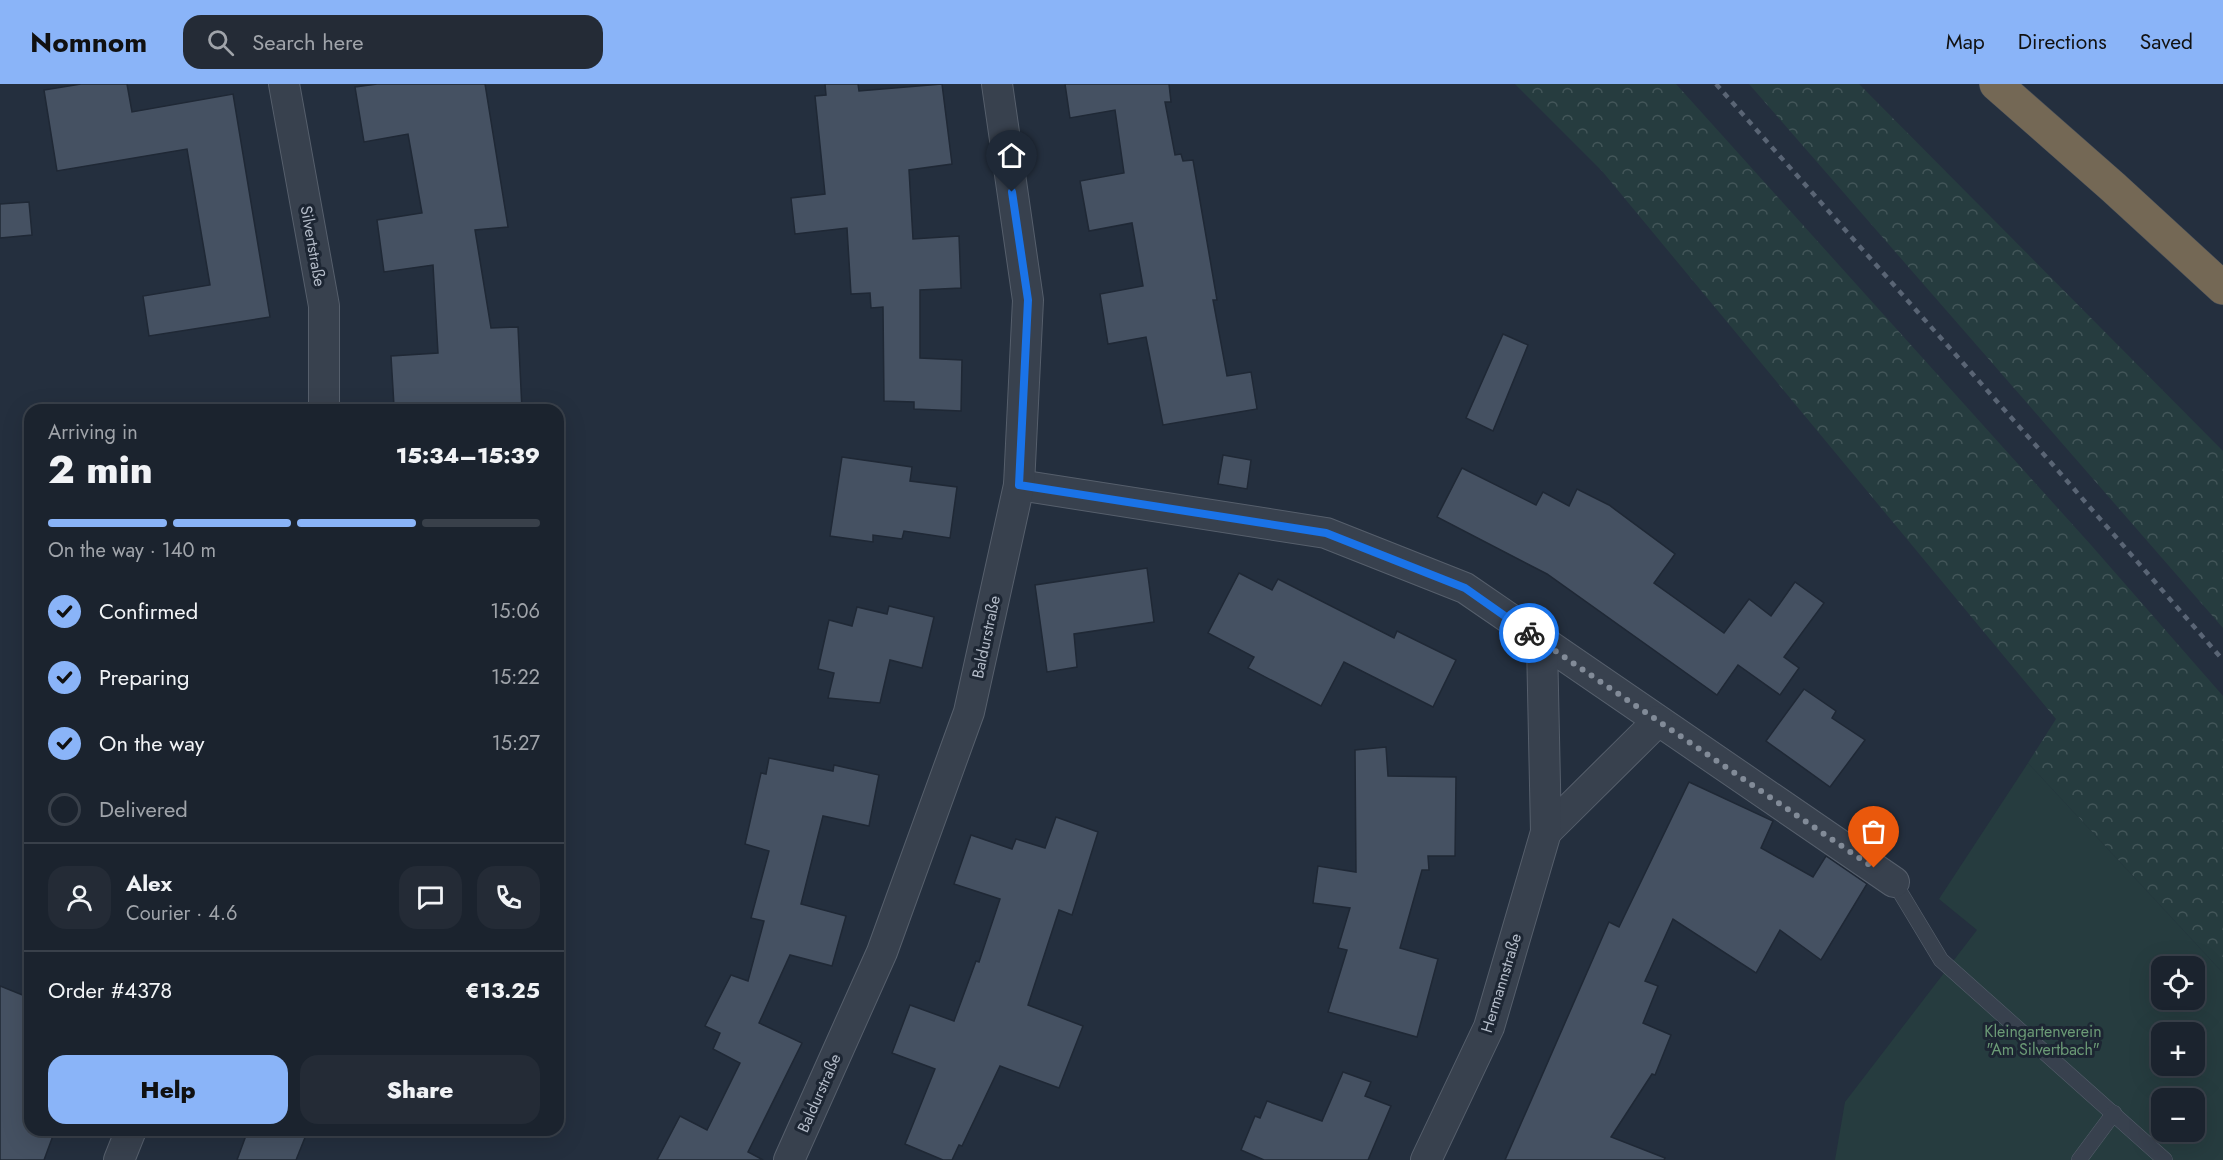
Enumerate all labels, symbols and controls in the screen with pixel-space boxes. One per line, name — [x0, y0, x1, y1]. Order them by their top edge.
search box — [183, 15, 603, 69]
text: Nomnom — [30, 22, 147, 63]
icon: search — [204, 26, 237, 59]
text: Search here — [252, 26, 364, 58]
text: Map — [1946, 27, 1985, 57]
text: Directions — [2018, 27, 2107, 57]
text: Saved — [2140, 27, 2193, 57]
pin — [986, 130, 1037, 192]
icon: home — [995, 139, 1028, 172]
street label: Silvertstraße — [295, 204, 331, 288]
text: Arriving in — [48, 418, 138, 447]
text: 15:34–15:39 — [396, 439, 540, 471]
text: 2 min — [48, 441, 153, 498]
text: On the way · 140 m — [48, 536, 216, 565]
street label: Baldurstraße — [966, 593, 1006, 681]
icon: check — [48, 595, 81, 628]
text: Confirmed — [99, 595, 198, 627]
text: 15:06 — [490, 597, 540, 626]
courier — [1499, 603, 1559, 663]
icon: bike — [1513, 617, 1546, 650]
icon: check — [48, 661, 81, 694]
text: Preparing — [99, 661, 190, 693]
text: 15:22 — [491, 663, 540, 692]
icon: check — [48, 727, 81, 760]
text: On the way — [99, 727, 204, 759]
text: 15:27 — [492, 729, 540, 758]
text: Delivered — [99, 793, 188, 825]
pin — [1848, 806, 1899, 868]
icon: bag — [1857, 815, 1890, 848]
button: person — [48, 866, 111, 929]
button: chat — [399, 866, 462, 929]
button: phone — [477, 866, 540, 929]
text: Alex — [126, 867, 172, 899]
text: Courier · 4.6 — [126, 899, 238, 928]
street label: Hermannstraße — [1475, 930, 1527, 1036]
map controls — [2151, 956, 2205, 1142]
button: locate — [2151, 956, 2205, 1010]
text: Order #4378 — [48, 974, 172, 1006]
text: €13.25 — [465, 974, 540, 1006]
park label: Kleingartenverein "Am Silvertbach" — [1984, 1020, 2102, 1061]
button: + — [2151, 1022, 2205, 1076]
street label: Baldurstraße — [791, 1050, 847, 1136]
button: Help — [48, 1055, 288, 1124]
button: Share — [300, 1055, 540, 1124]
button: − — [2151, 1088, 2205, 1142]

